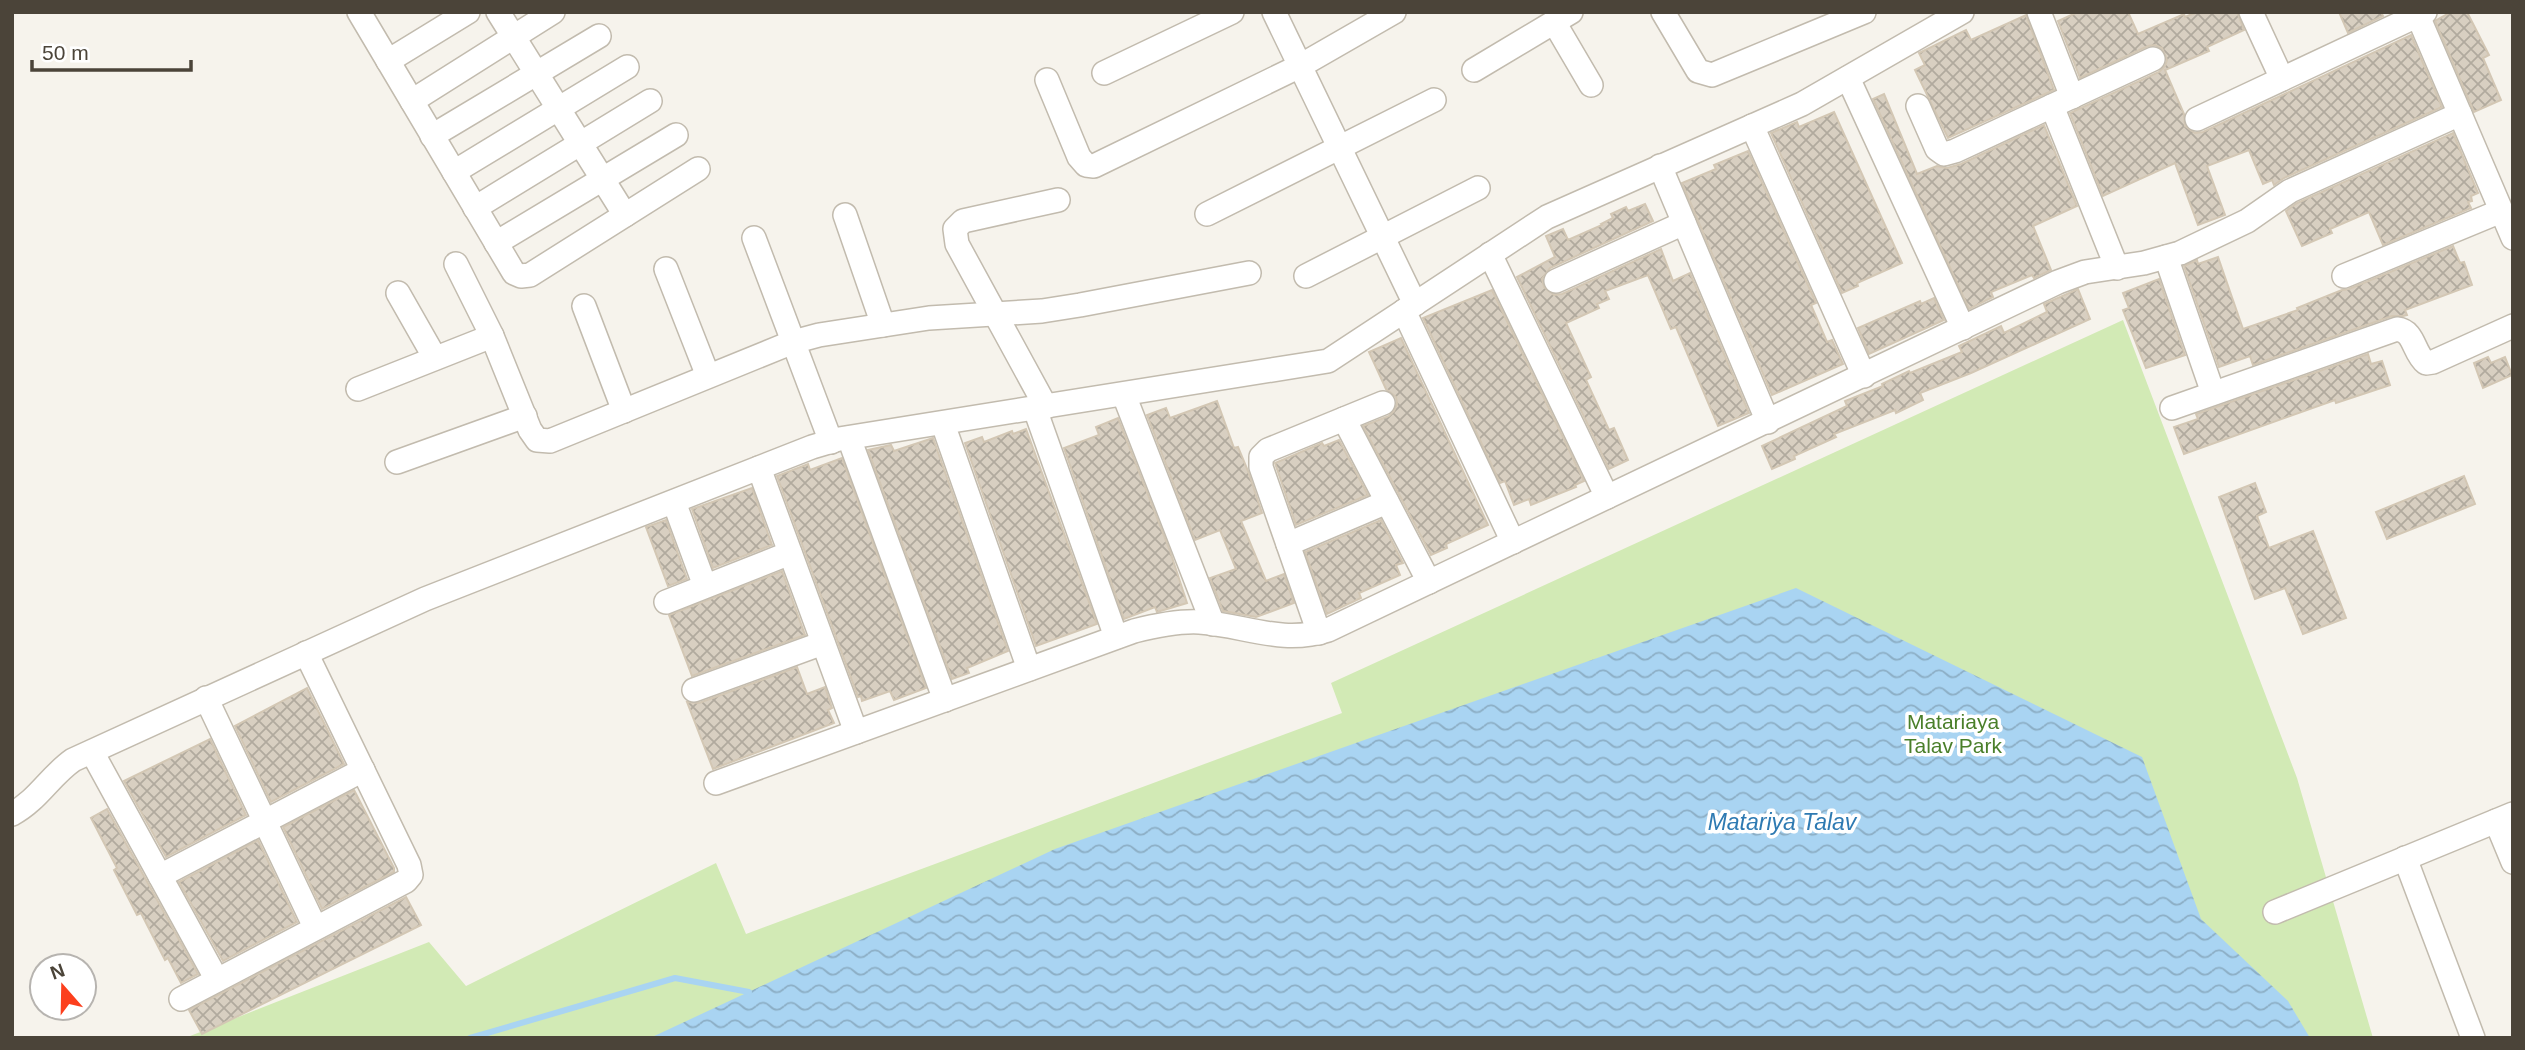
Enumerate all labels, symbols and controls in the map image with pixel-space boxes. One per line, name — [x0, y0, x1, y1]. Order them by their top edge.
scale bar — [32, 28, 191, 72]
text: 50 m — [42, 41, 89, 64]
park label: Matariaya Talav Park — [1904, 710, 2003, 757]
water label: Matariya Talav — [1708, 809, 1858, 835]
north arrow — [28, 952, 98, 1022]
text: N — [47, 959, 67, 984]

